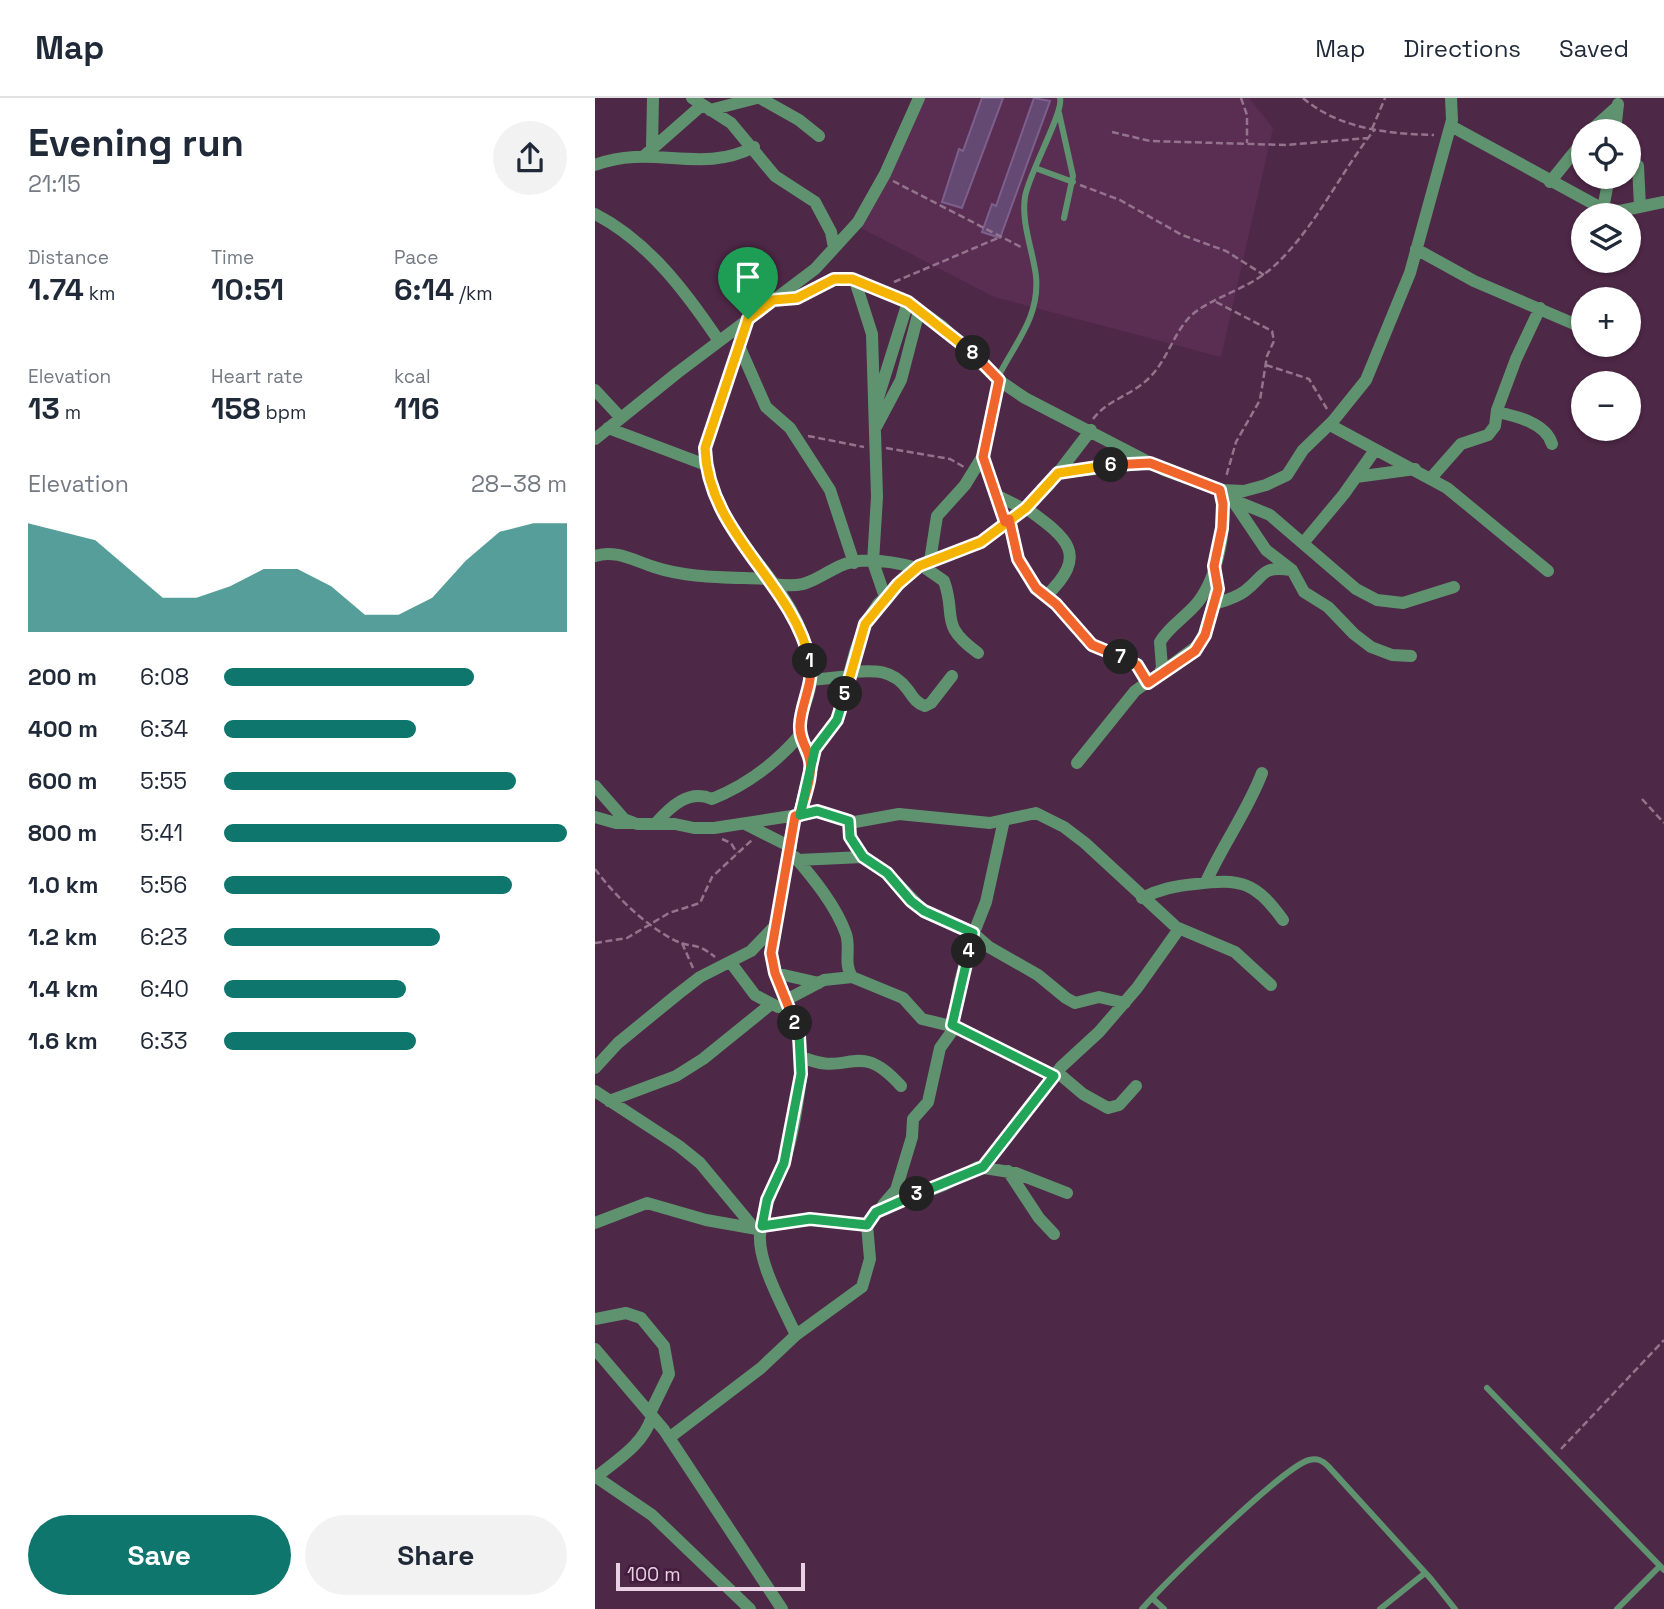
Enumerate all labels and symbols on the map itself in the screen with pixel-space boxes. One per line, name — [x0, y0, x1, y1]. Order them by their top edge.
pin — [718, 247, 778, 319]
pin: 8 — [955, 336, 991, 370]
pin: 6 — [1093, 448, 1129, 482]
pin: 7 — [1103, 640, 1139, 674]
pin: 1 — [793, 644, 827, 678]
pin: 5 — [827, 676, 863, 712]
pin: 4 — [951, 934, 987, 968]
pin: 2 — [777, 1006, 813, 1040]
pin: 3 — [899, 1176, 935, 1212]
scale bar — [616, 1560, 805, 1592]

